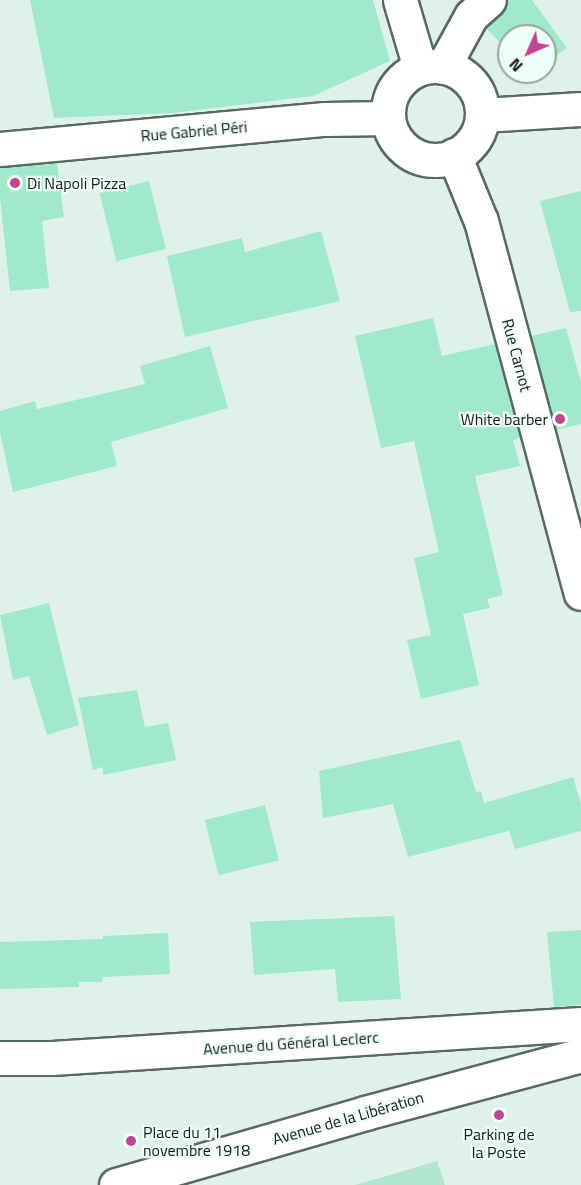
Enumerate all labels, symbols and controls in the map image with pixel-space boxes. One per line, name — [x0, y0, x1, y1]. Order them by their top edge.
north arrow — [497, 24, 557, 84]
text: N — [503, 53, 528, 78]
street label: Rue Gabriel Péri — [140, 117, 248, 145]
place label: Di Napoli Pizza — [27, 173, 126, 193]
marker: Di Napoli Pizza — [8, 176, 22, 190]
street label: Rue Carnot — [498, 316, 536, 394]
place label: White barber — [461, 409, 548, 429]
marker: White barber — [553, 412, 567, 426]
street label: Avenue du Général Leclerc — [202, 1027, 380, 1059]
street label: Avenue de la Libération — [270, 1087, 426, 1149]
marker: Parking de la Poste — [492, 1108, 506, 1122]
place label: Place du 11 novembre 1918 — [143, 1122, 250, 1160]
place label: Parking de la Poste — [463, 1124, 535, 1162]
marker: Place du 11 novembre 1918 — [124, 1134, 138, 1148]

